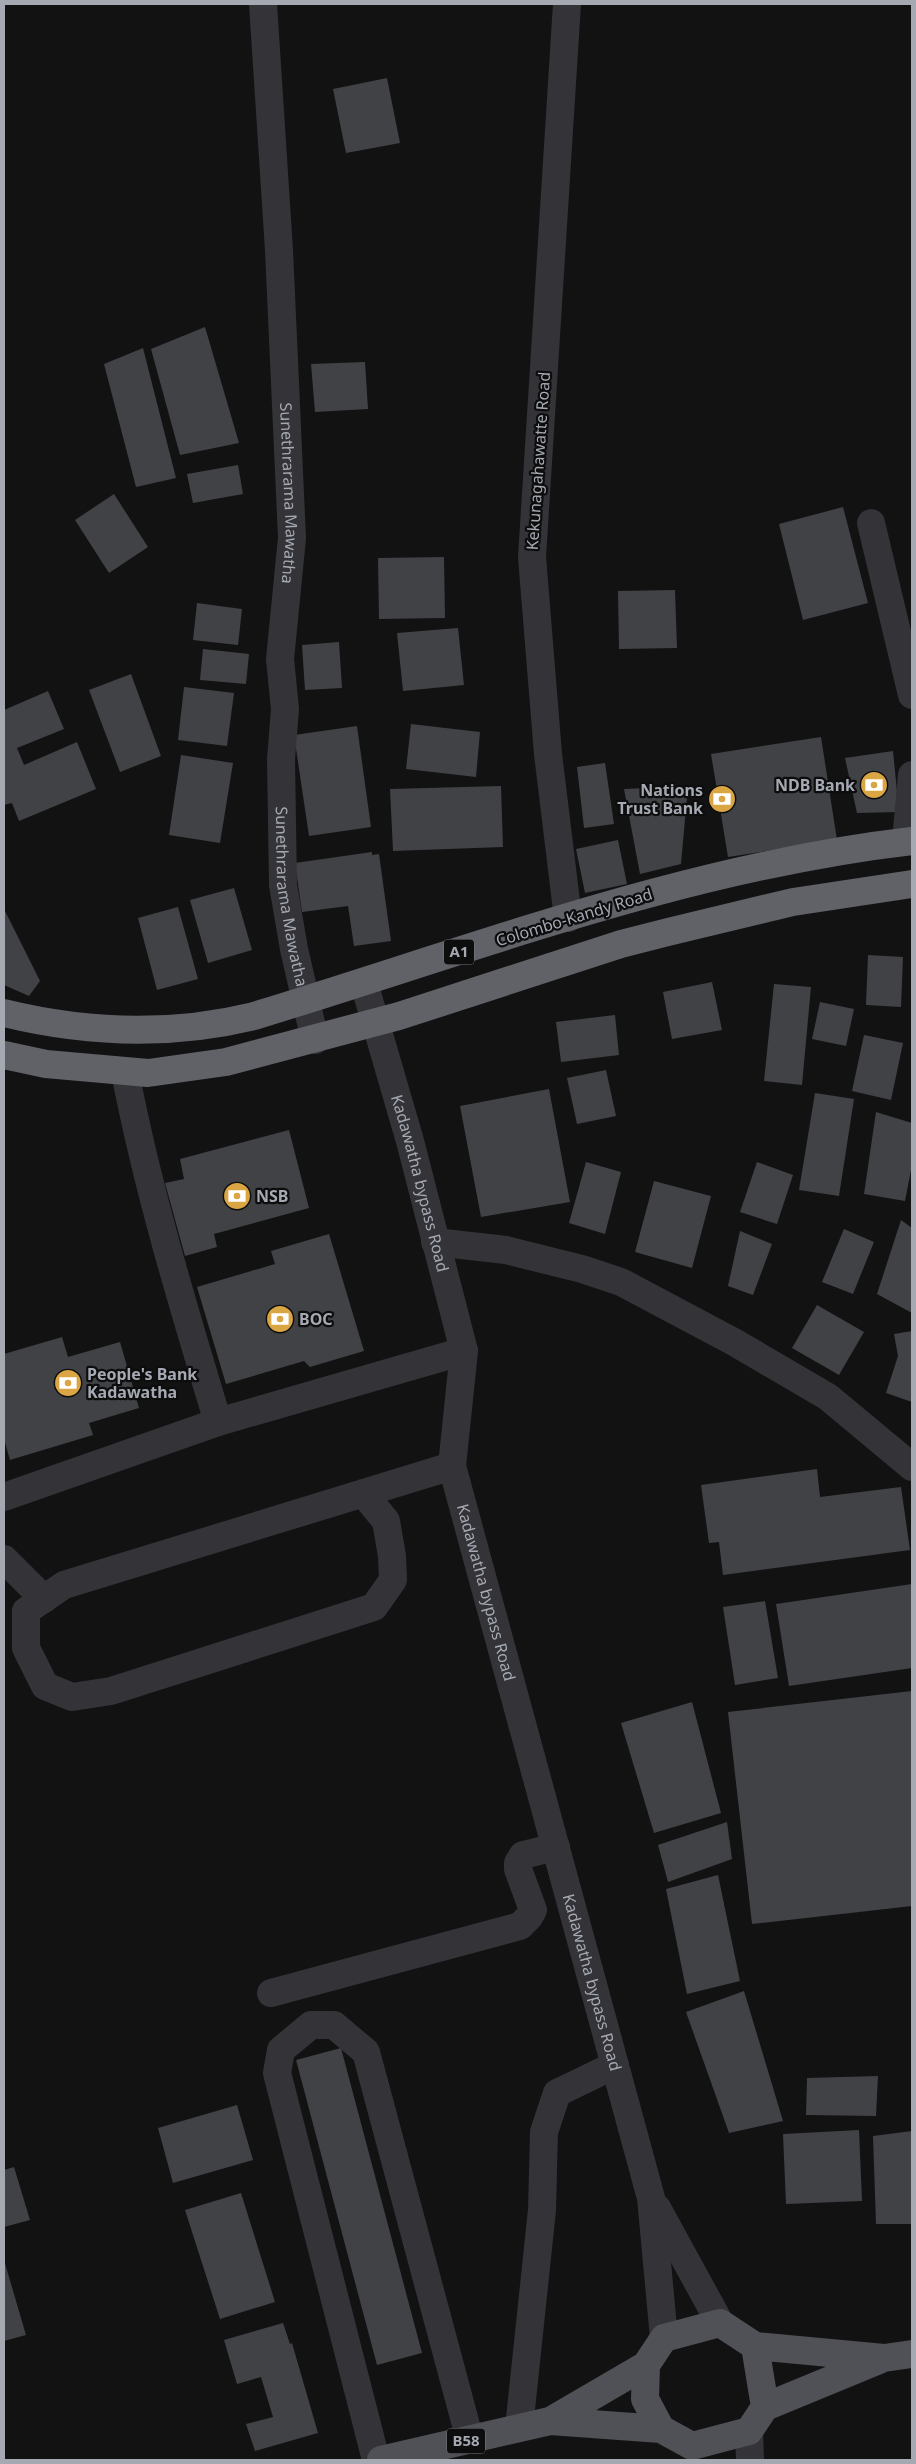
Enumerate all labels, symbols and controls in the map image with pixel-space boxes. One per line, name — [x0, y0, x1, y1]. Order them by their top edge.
street label: Kekunagahawatte Road — [521, 371, 555, 551]
street label: Sunethrarama Mawatha — [275, 402, 303, 585]
bank icon: NDB Bank — [859, 770, 889, 800]
place label: NDB Bank — [775, 774, 855, 796]
place label: Nations Trust Bank — [617, 779, 703, 819]
bank icon: Nations Trust Bank — [707, 784, 737, 814]
street label: Sunethrarama Mawatha — [271, 806, 313, 989]
street label: Colombo-Kandy Road — [493, 883, 655, 951]
road number: A1 — [444, 940, 474, 964]
street label: Kadawatha bypass Road — [386, 1092, 454, 1274]
bank icon: NSB — [222, 1181, 252, 1211]
place label: NSB — [256, 1185, 288, 1207]
bank icon: BOC — [265, 1304, 295, 1334]
place label: BOC — [299, 1308, 333, 1330]
place label: People's Bank Kadawatha — [87, 1363, 197, 1403]
bank icon: People's Bank Kadawatha — [53, 1368, 83, 1398]
street label: Kadawatha bypass Road — [452, 1501, 521, 1683]
street label: Kadawatha bypass Road — [558, 1891, 627, 2073]
road number: B58 — [447, 2428, 485, 2454]

